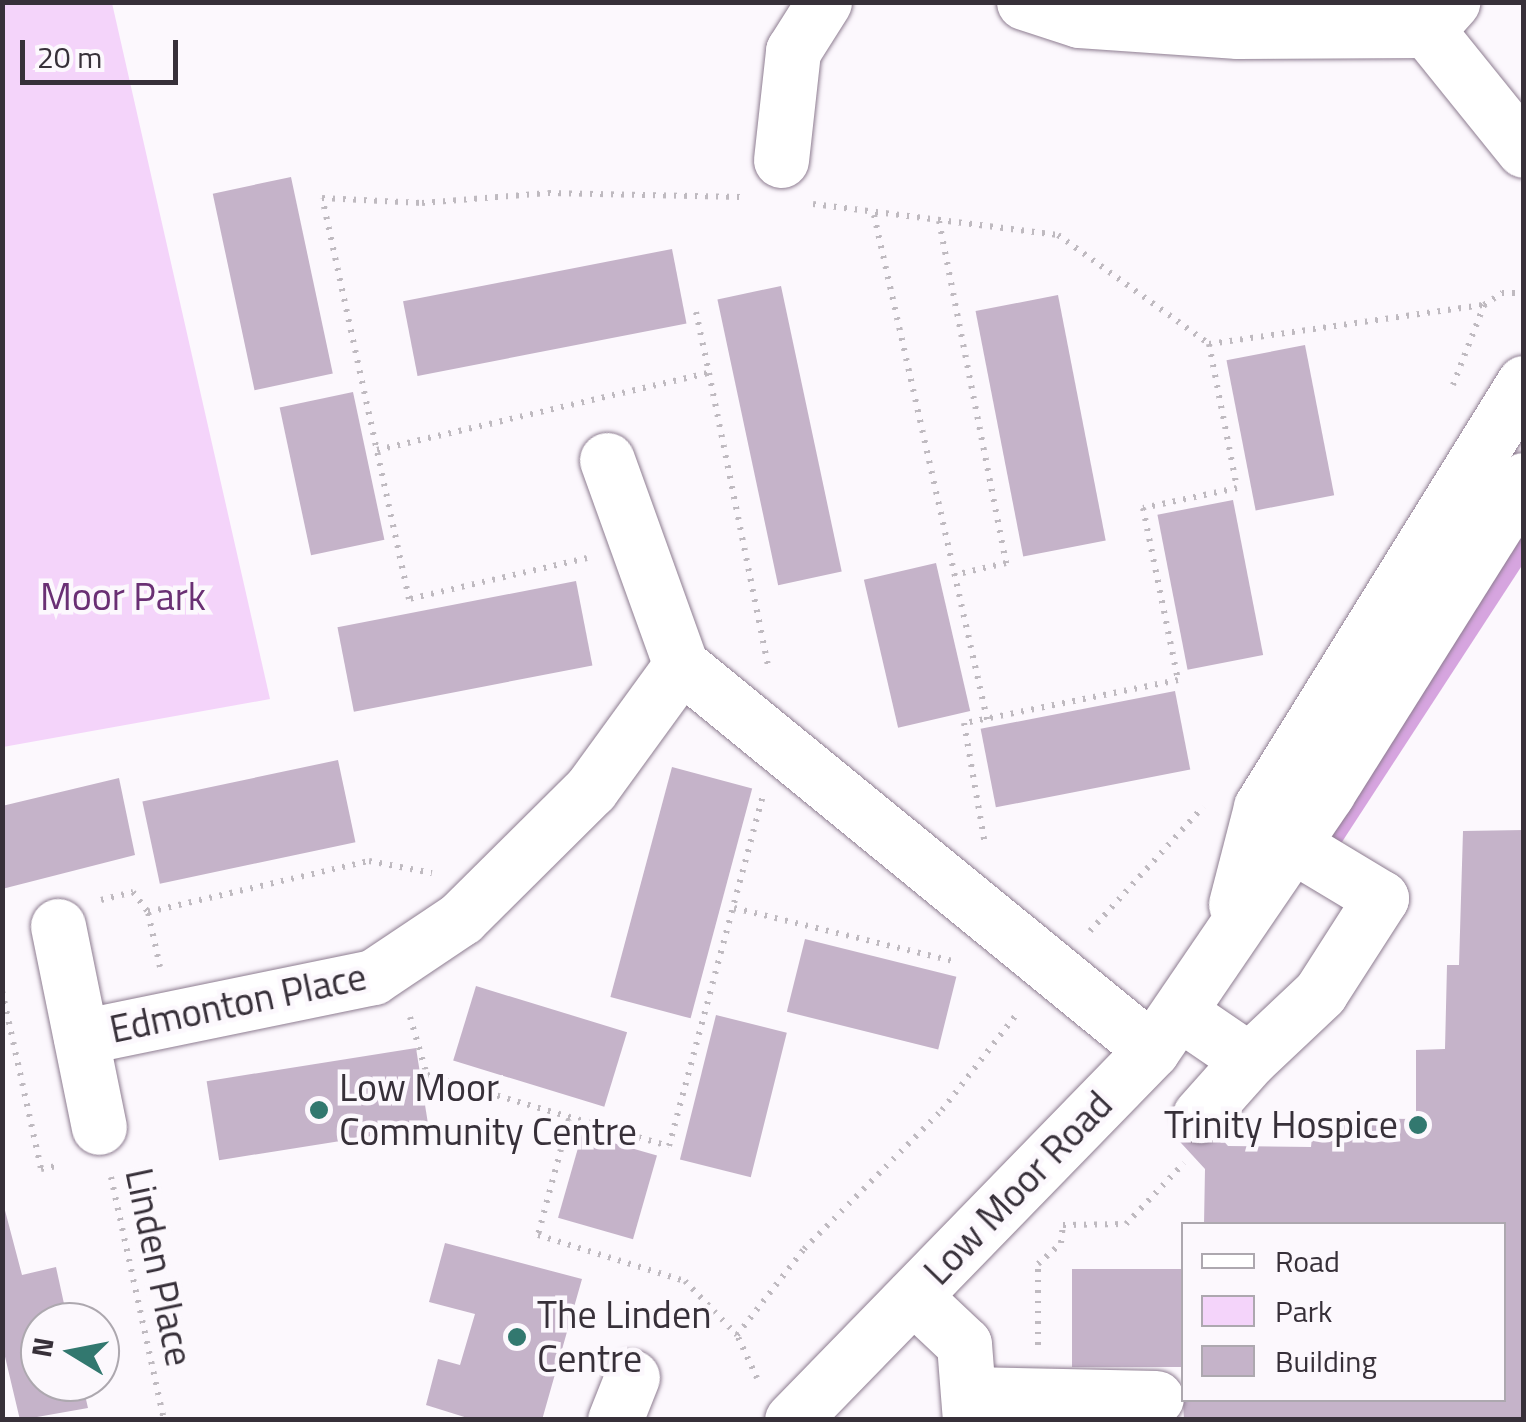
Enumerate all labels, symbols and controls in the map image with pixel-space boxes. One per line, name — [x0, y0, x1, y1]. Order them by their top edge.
scale bar — [25, 20, 182, 82]
text: 20 m — [37, 34, 102, 80]
park label: Moor Park — [40, 574, 206, 620]
street label: Edmonton Place — [106, 954, 370, 1052]
place label: Low Moor Community Centre — [339, 1065, 637, 1154]
street label: Low Moor Road — [914, 1082, 1122, 1294]
marker: Low Moor Community Centre — [308, 1099, 330, 1121]
place label: Trinity Hospice — [1164, 1102, 1398, 1148]
marker: Trinity Hospice — [1407, 1114, 1429, 1136]
street label: Linden Place — [116, 1164, 202, 1370]
legend — [1181, 1222, 1506, 1402]
text: Road — [1275, 1238, 1340, 1284]
text: Park — [1275, 1288, 1332, 1334]
place label: The Linden Centre — [537, 1292, 712, 1382]
north arrow — [20, 1302, 120, 1402]
marker: The Linden Centre — [506, 1326, 528, 1348]
text: N — [19, 1334, 65, 1360]
text: Building — [1275, 1338, 1377, 1384]

